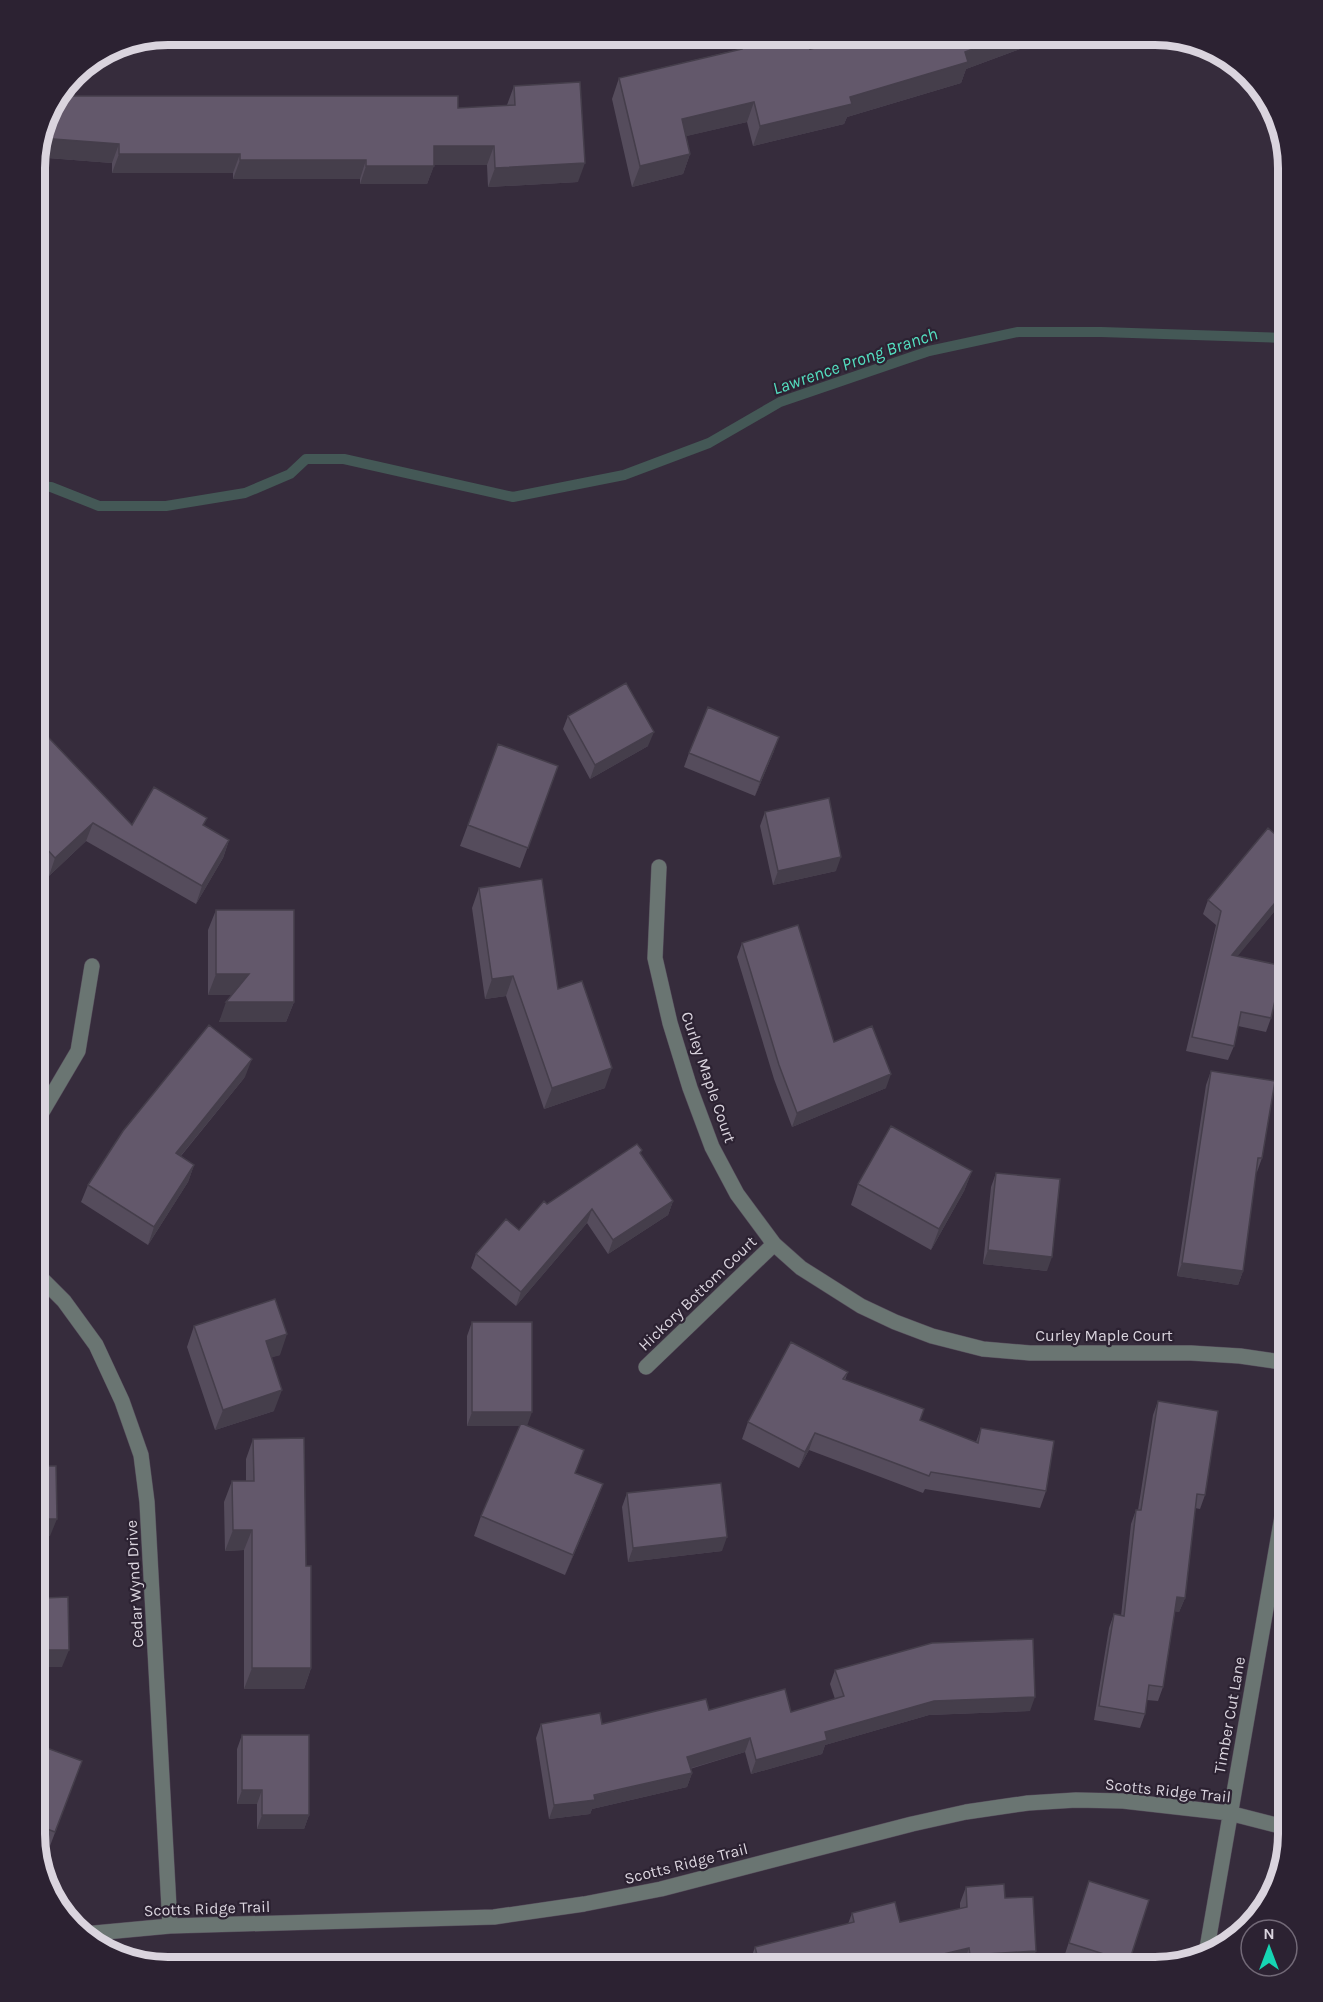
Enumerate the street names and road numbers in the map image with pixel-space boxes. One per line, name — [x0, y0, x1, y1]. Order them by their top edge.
street label: Curley Maple Court — [677, 1009, 740, 1145]
street label: Hickory Bottom Court — [634, 1232, 760, 1355]
street label: Curley Maple Court — [1035, 1326, 1173, 1345]
street label: Cedar Wynd Drive — [122, 1520, 147, 1648]
street label: Timber Cut Lane — [1210, 1655, 1249, 1775]
street label: Scotts Ridge Trail — [1104, 1774, 1232, 1807]
street label: Scotts Ridge Trail — [622, 1839, 750, 1888]
street label: Scotts Ridge Trail — [143, 1897, 271, 1920]

